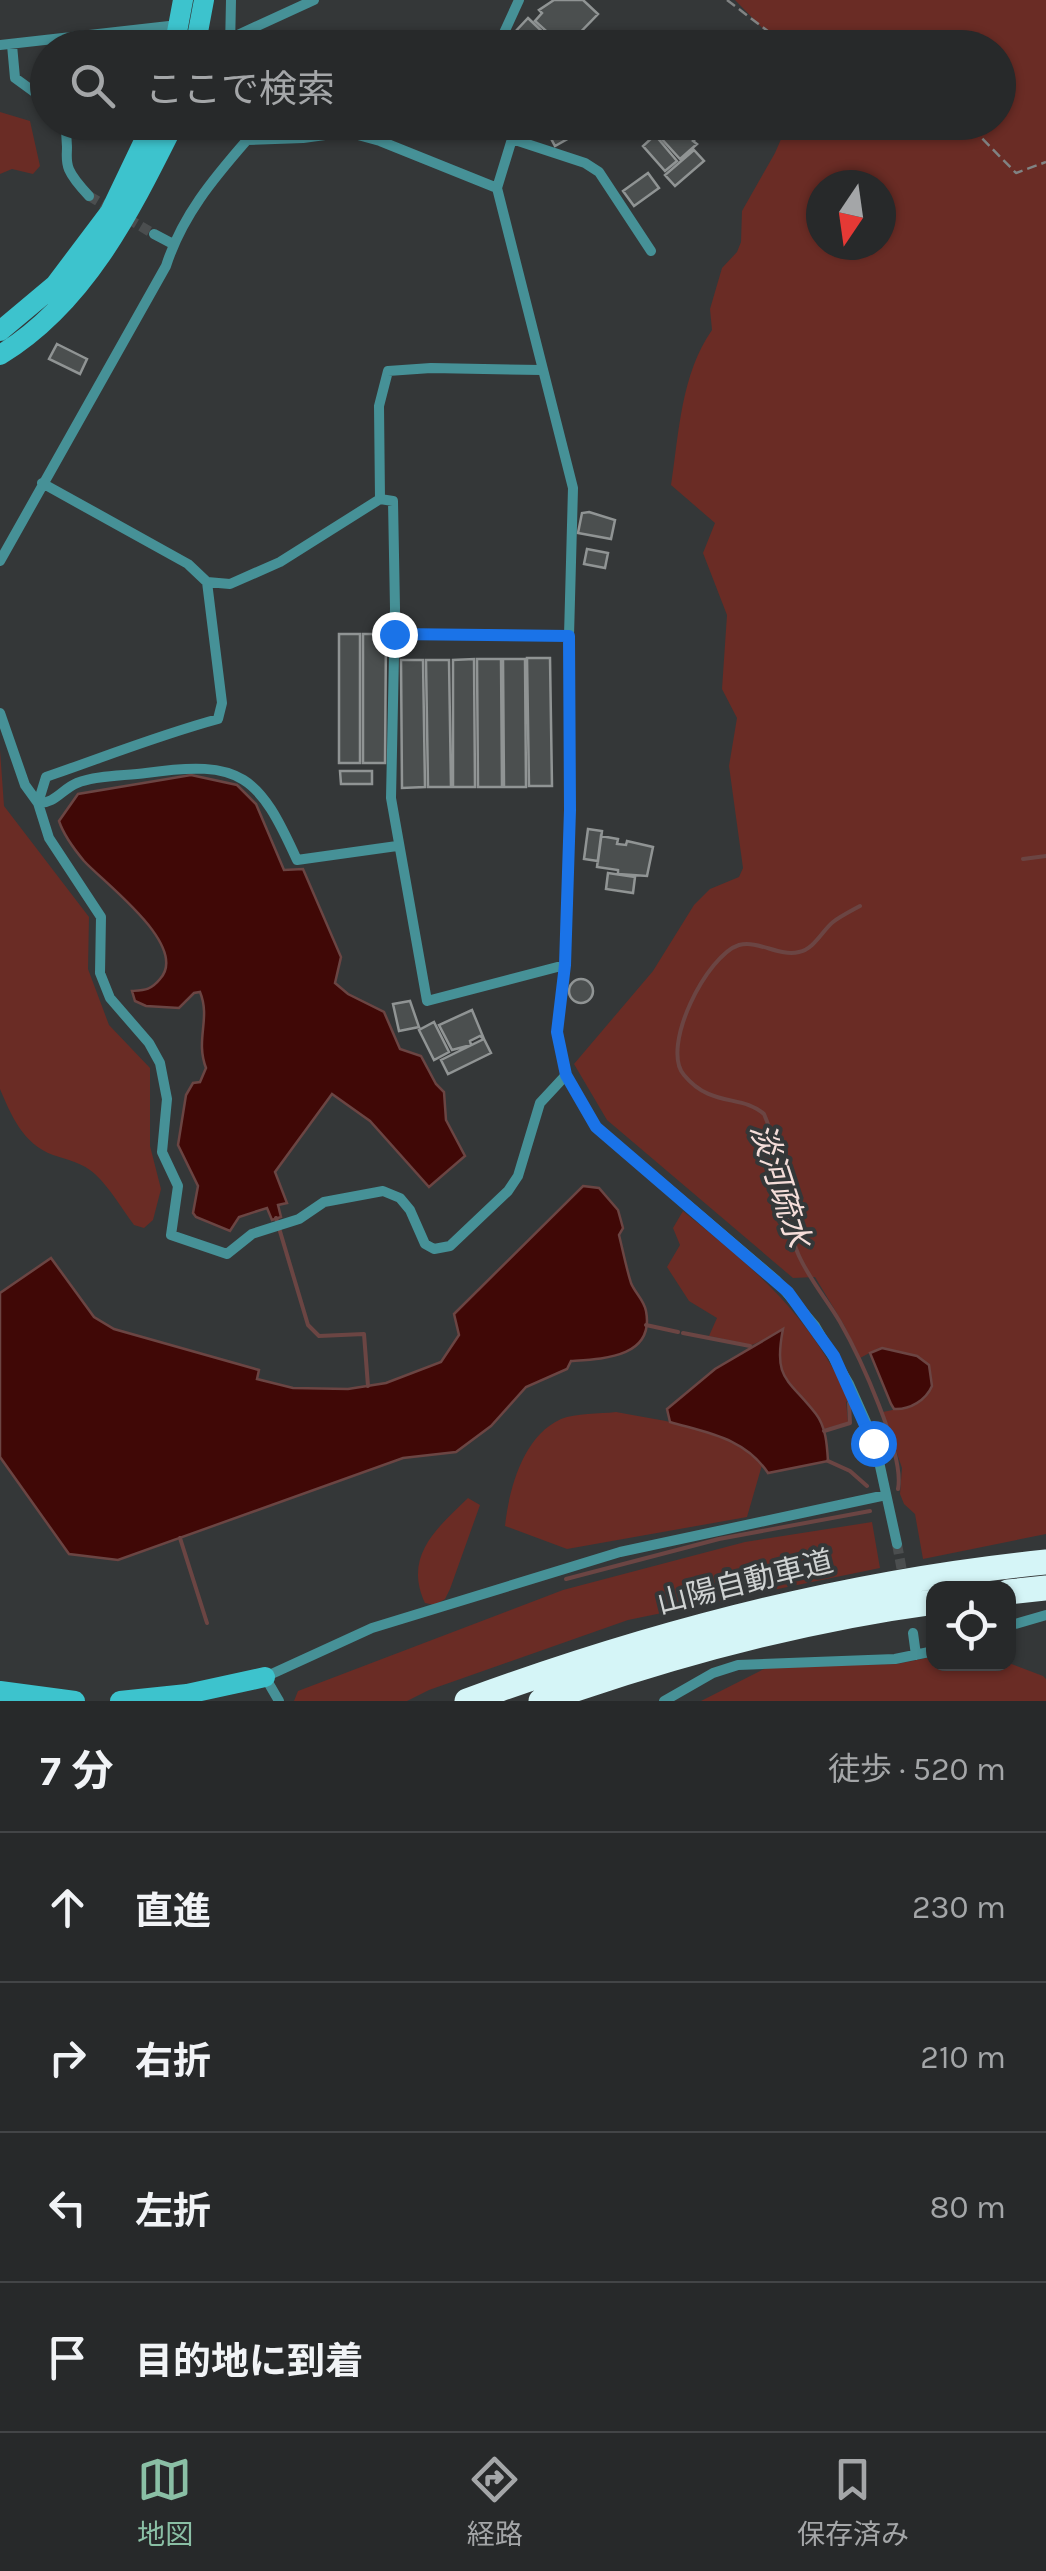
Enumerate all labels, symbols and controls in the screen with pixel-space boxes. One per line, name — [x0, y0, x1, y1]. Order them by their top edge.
search box — [30, 30, 1016, 140]
icon: search — [65, 58, 120, 113]
text: ここで検索 — [145, 67, 335, 112]
north arrow — [806, 170, 896, 260]
route end — [372, 612, 418, 658]
water label: 淡河疏水 — [743, 1118, 818, 1254]
route start — [851, 1421, 897, 1467]
street label: 山陽自動車道 — [653, 1543, 837, 1621]
map controls — [926, 1581, 1016, 1671]
button: locate — [926, 1581, 1016, 1671]
text: 7 分 — [40, 1746, 114, 1796]
text: 徒歩 · 520 m — [828, 1751, 1006, 1788]
icon: ahead — [40, 1880, 95, 1935]
text: 直進 — [135, 1889, 211, 1934]
text: 230 m — [912, 1889, 1006, 1926]
icon: right — [40, 2030, 95, 2085]
text: 右折 — [135, 2039, 211, 2084]
text: 210 m — [920, 2039, 1006, 2076]
icon: left — [40, 2180, 95, 2235]
text: 左折 — [135, 2189, 211, 2234]
text: 80 m — [930, 2189, 1006, 2226]
icon: arrive — [40, 2330, 95, 2385]
text: 目的地に到着 — [135, 2339, 363, 2384]
tab: 地図 — [137, 2452, 193, 2552]
tab: 経路 — [467, 2452, 523, 2552]
tab: 保存済み — [797, 2452, 909, 2552]

